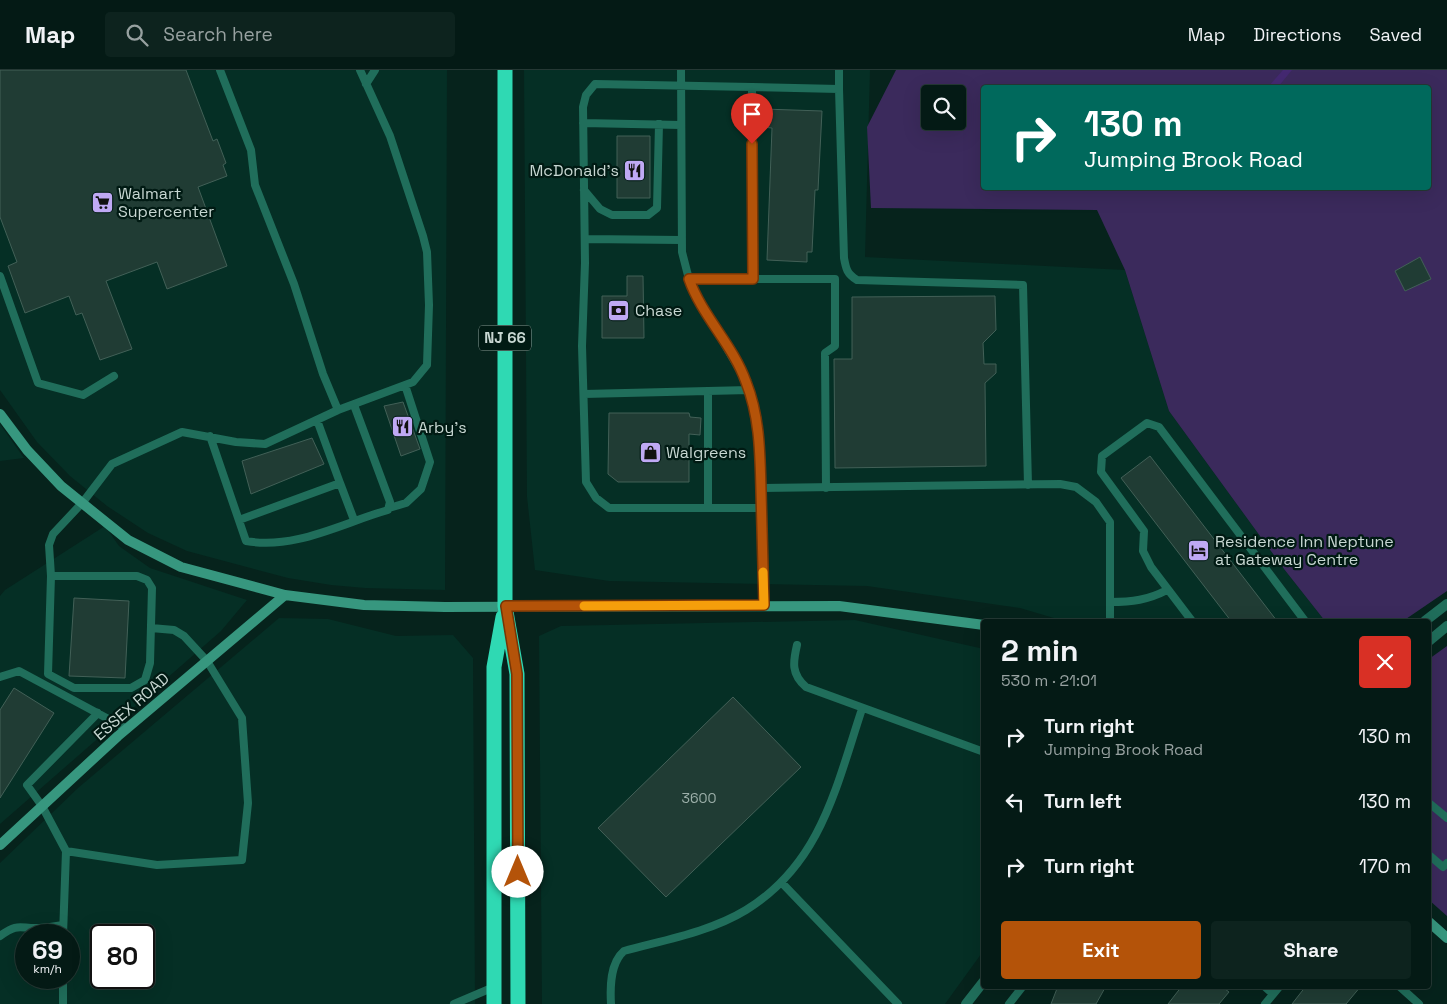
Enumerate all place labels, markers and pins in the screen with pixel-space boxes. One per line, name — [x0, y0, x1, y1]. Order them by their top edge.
pin — [731, 93, 773, 144]
restaurant icon: McDonald's — [623, 158, 647, 182]
place label: McDonald's — [529, 160, 619, 181]
place label: Walmart Supercenter — [118, 183, 214, 222]
supermarket icon: Walmart Supercenter — [90, 190, 114, 214]
bank icon: Chase — [607, 298, 631, 322]
place label: Chase — [635, 300, 682, 321]
restaurant icon: Arby's — [390, 415, 414, 439]
place label: Arby's — [418, 417, 467, 438]
shop icon: Walgreens — [638, 440, 662, 464]
place label: Walgreens — [666, 442, 746, 463]
place label: Residence Inn Neptune at Gateway Centre — [1215, 531, 1394, 570]
hotel icon: Residence Inn Neptune at Gateway Centre — [1187, 538, 1211, 562]

